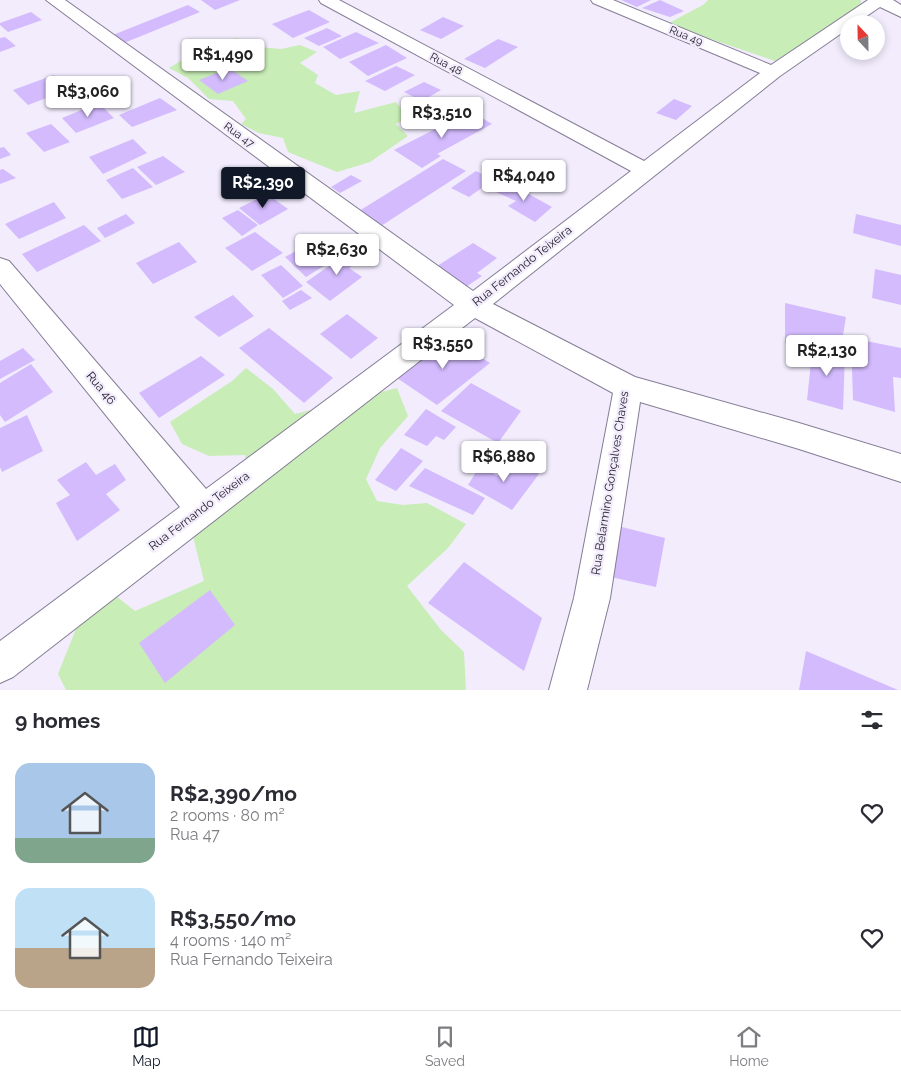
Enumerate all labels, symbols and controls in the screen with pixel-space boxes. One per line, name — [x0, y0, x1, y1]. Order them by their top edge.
north arrow — [840, 15, 885, 60]
map controls — [840, 15, 885, 60]
street label: Rua 49 — [667, 23, 705, 49]
pin: R$1,490 — [177, 38, 269, 81]
text: R$1,490 — [193, 45, 253, 64]
street label: Rua 48 — [428, 50, 464, 78]
pin: R$3,060 — [42, 76, 134, 118]
text: R$3,060 — [57, 82, 119, 101]
pin: R$3,510 — [396, 96, 488, 139]
text: R$3,510 — [412, 103, 472, 122]
street label: Rua 47 — [221, 120, 257, 150]
pin: R$4,040 — [478, 160, 570, 202]
pin: R$2,390 — [217, 166, 309, 209]
text: R$4,040 — [493, 166, 555, 185]
text: R$2,390 — [232, 173, 294, 192]
street label: Rua Fernando Teixeira — [470, 223, 574, 309]
pin: R$2,630 — [291, 234, 383, 276]
text: R$2,630 — [306, 240, 368, 259]
pin: R$3,550 — [397, 328, 489, 370]
text: R$3,550 — [413, 334, 473, 353]
pin: R$2,130 — [781, 334, 873, 377]
text: R$2,130 — [797, 341, 857, 360]
street label: Rua 46 — [83, 369, 119, 407]
street label: Rua Belarmino Gonçalves Chaves — [589, 390, 631, 576]
pin: R$6,880 — [458, 440, 550, 483]
text: R$6,880 — [472, 447, 536, 466]
street label: Rua Fernando Teixeira — [146, 469, 252, 553]
icon: filters — [858, 706, 886, 734]
text: 9 homes — [15, 708, 100, 733]
text: R$2,390/mo — [170, 781, 297, 806]
icon: home — [55, 783, 115, 843]
icon: heart — [858, 799, 886, 827]
text: 2 rooms · 80 m² — [170, 806, 285, 825]
text: Rua 47 — [170, 825, 220, 844]
text: R$3,550/mo — [170, 906, 296, 931]
icon: home — [55, 908, 115, 968]
icon: heart — [858, 924, 886, 952]
text: 4 rooms · 140 m² — [170, 931, 291, 950]
text: Rua Fernando Teixeira — [170, 950, 333, 969]
tab: Map — [132, 1023, 161, 1069]
tab: Saved — [425, 1023, 465, 1069]
tab: Home — [729, 1023, 769, 1069]

